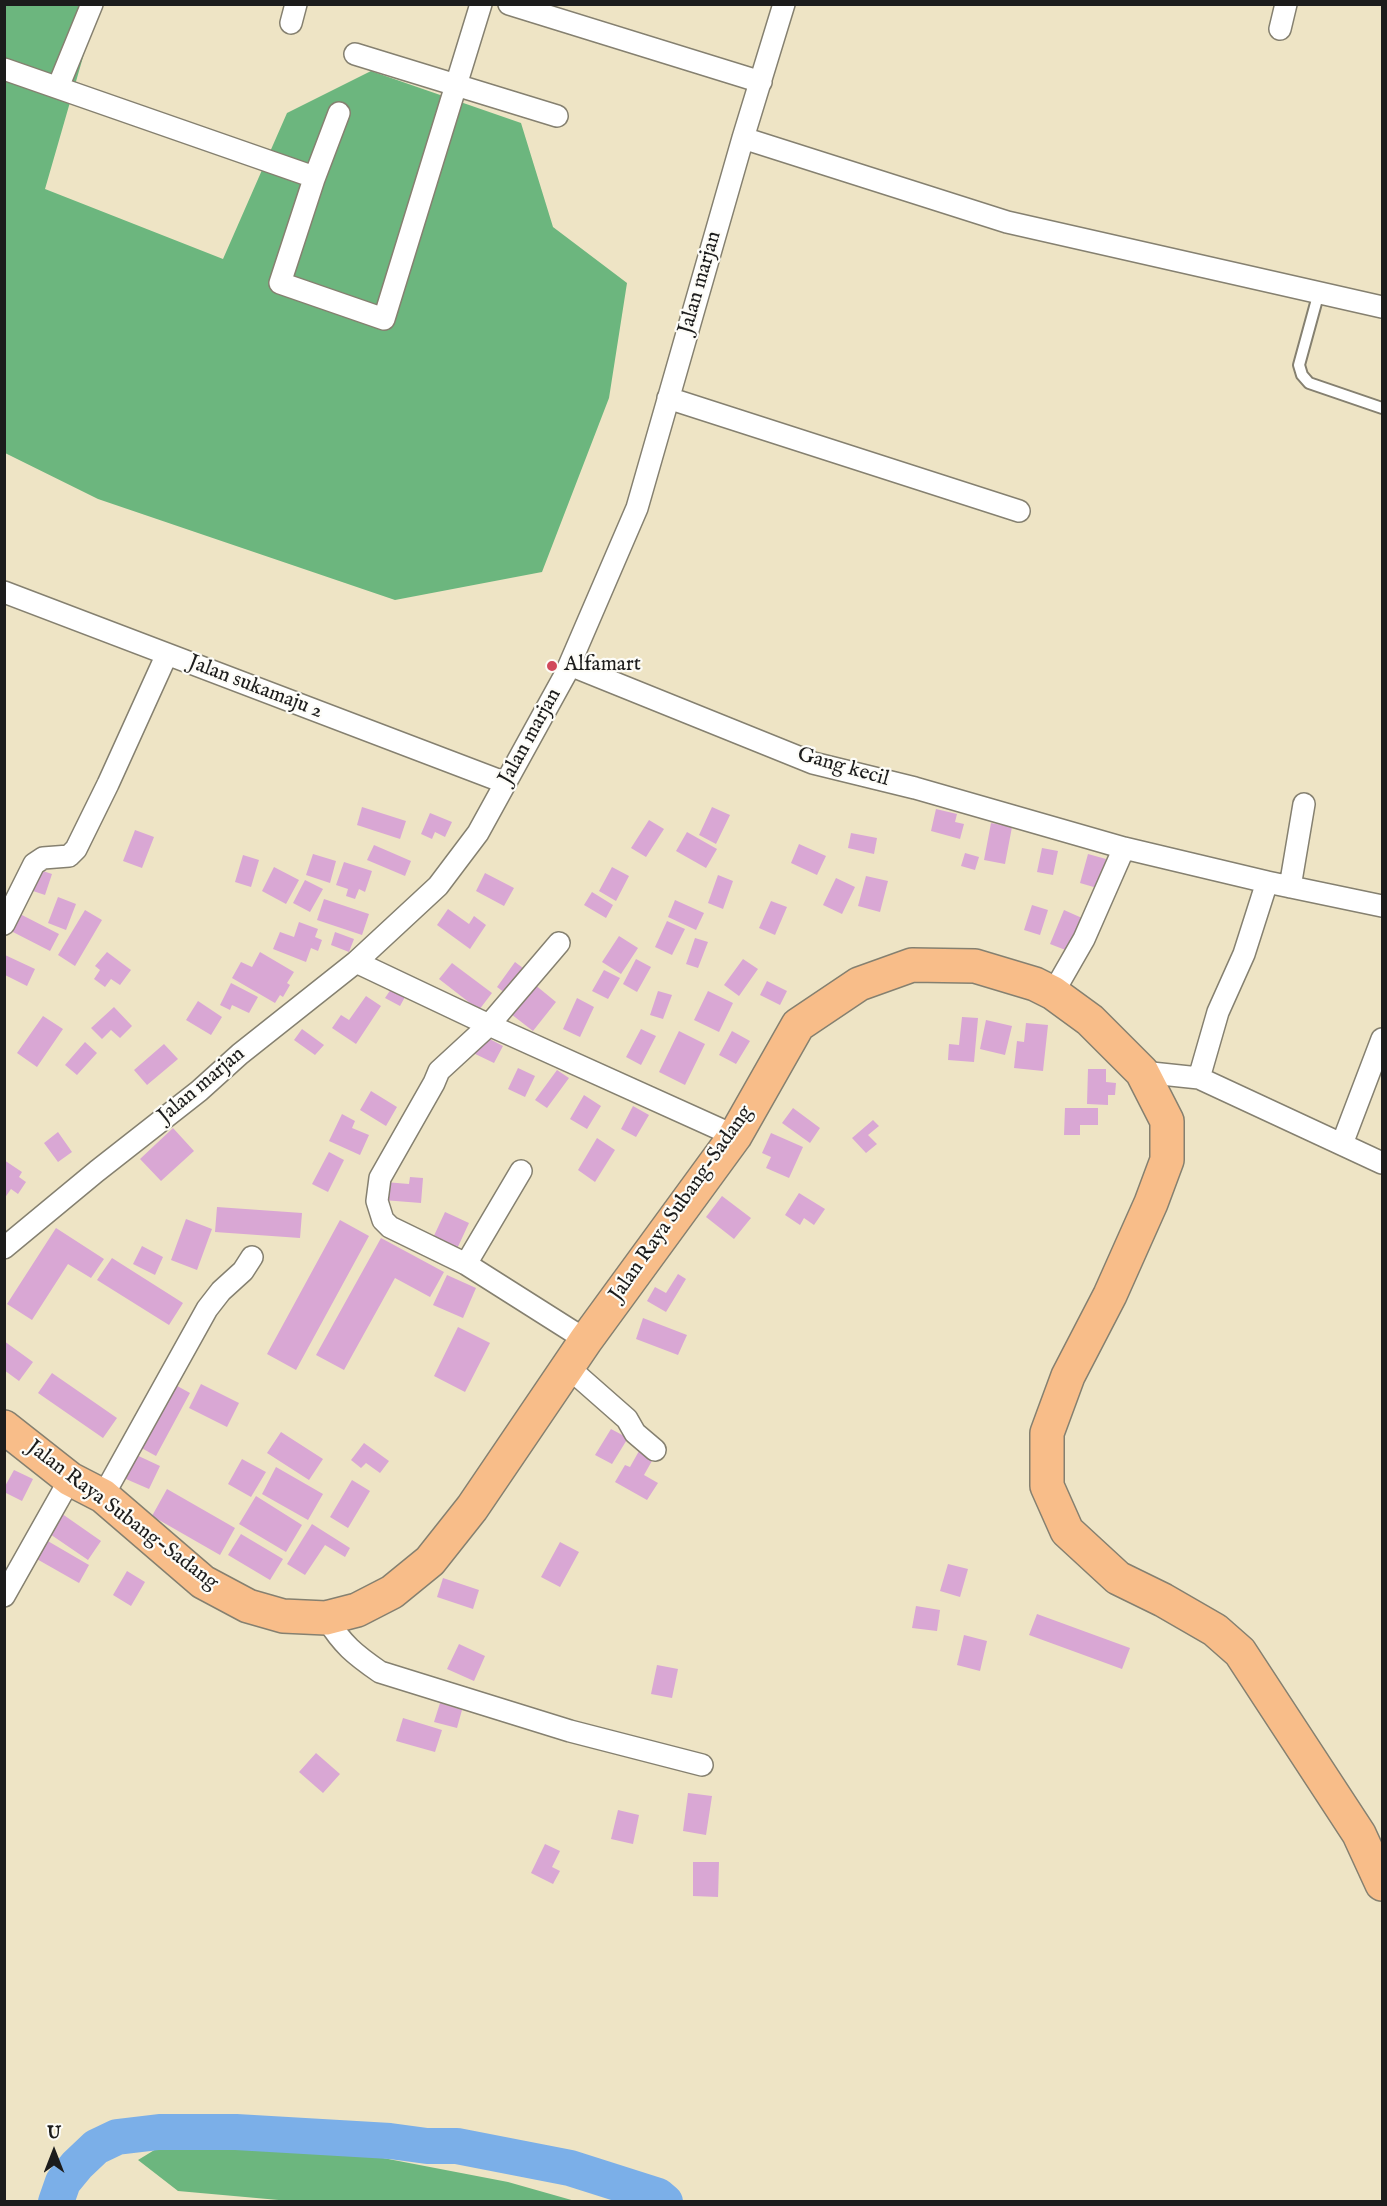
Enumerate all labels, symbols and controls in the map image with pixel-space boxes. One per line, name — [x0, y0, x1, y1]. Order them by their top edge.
street label: Jalan marjan — [674, 229, 728, 337]
street label: Jalan sukamaju 2 — [184, 651, 326, 725]
place label: Alfamart — [564, 653, 641, 679]
marker: Alfamart — [545, 659, 559, 673]
street label: Jalan marjan — [494, 685, 568, 789]
street label: Gang kecil — [794, 743, 892, 793]
street label: Jalan marjan — [153, 1042, 251, 1130]
street label: Jalan Raya Subang-Sadang — [605, 1101, 759, 1307]
street label: Jalan Raya Subang-Sadang — [21, 1436, 223, 1596]
north arrow — [24, 2122, 84, 2182]
text: U — [47, 2124, 61, 2144]

